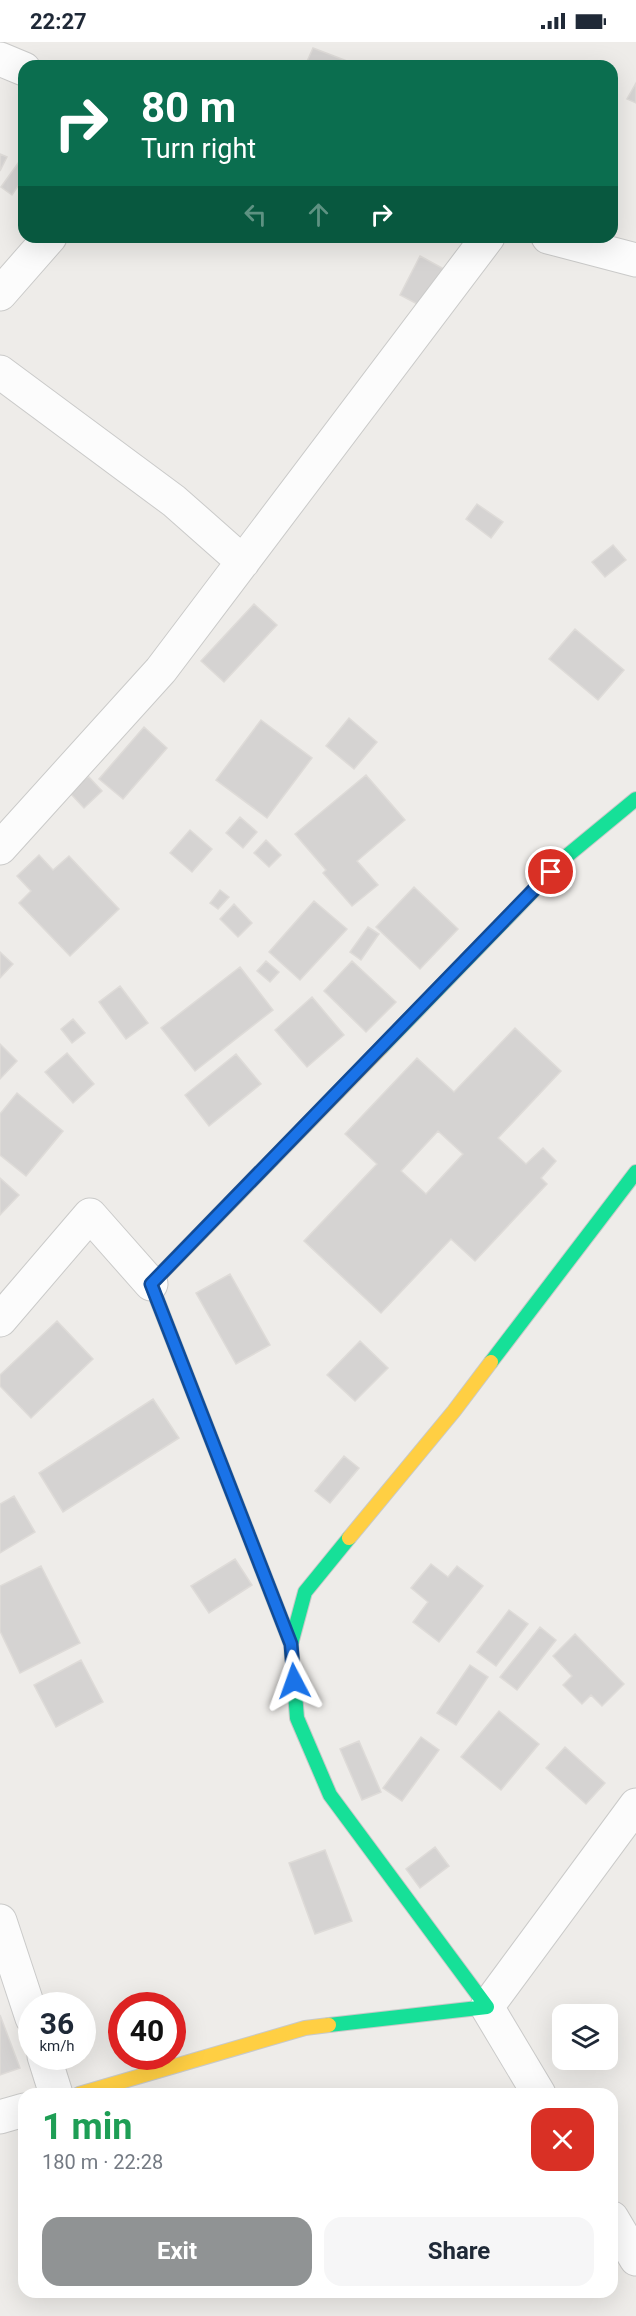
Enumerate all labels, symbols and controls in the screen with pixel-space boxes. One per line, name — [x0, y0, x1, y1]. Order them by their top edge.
text: 22:27 — [30, 9, 87, 34]
text: 80 m — [141, 83, 236, 132]
icon: right — [42, 84, 120, 162]
text: Turn right — [141, 133, 256, 165]
icon: left — [239, 198, 272, 231]
icon: ahead — [302, 198, 335, 231]
icon: right — [365, 198, 398, 231]
pin — [525, 846, 576, 897]
icon: arrive — [534, 855, 567, 888]
position arrow — [262, 1649, 326, 1713]
speed limit sign: 40 — [108, 1992, 186, 2070]
map controls — [552, 2004, 618, 2070]
button: layers — [552, 2004, 618, 2070]
text: 36 — [40, 2006, 74, 2041]
text: km/h — [39, 2037, 75, 2055]
text: 1 min — [42, 2106, 133, 2148]
button: close — [531, 2108, 594, 2171]
text: 180 m · 22:28 — [42, 2150, 163, 2174]
button: Exit — [42, 2217, 312, 2286]
button: Share — [324, 2217, 594, 2286]

